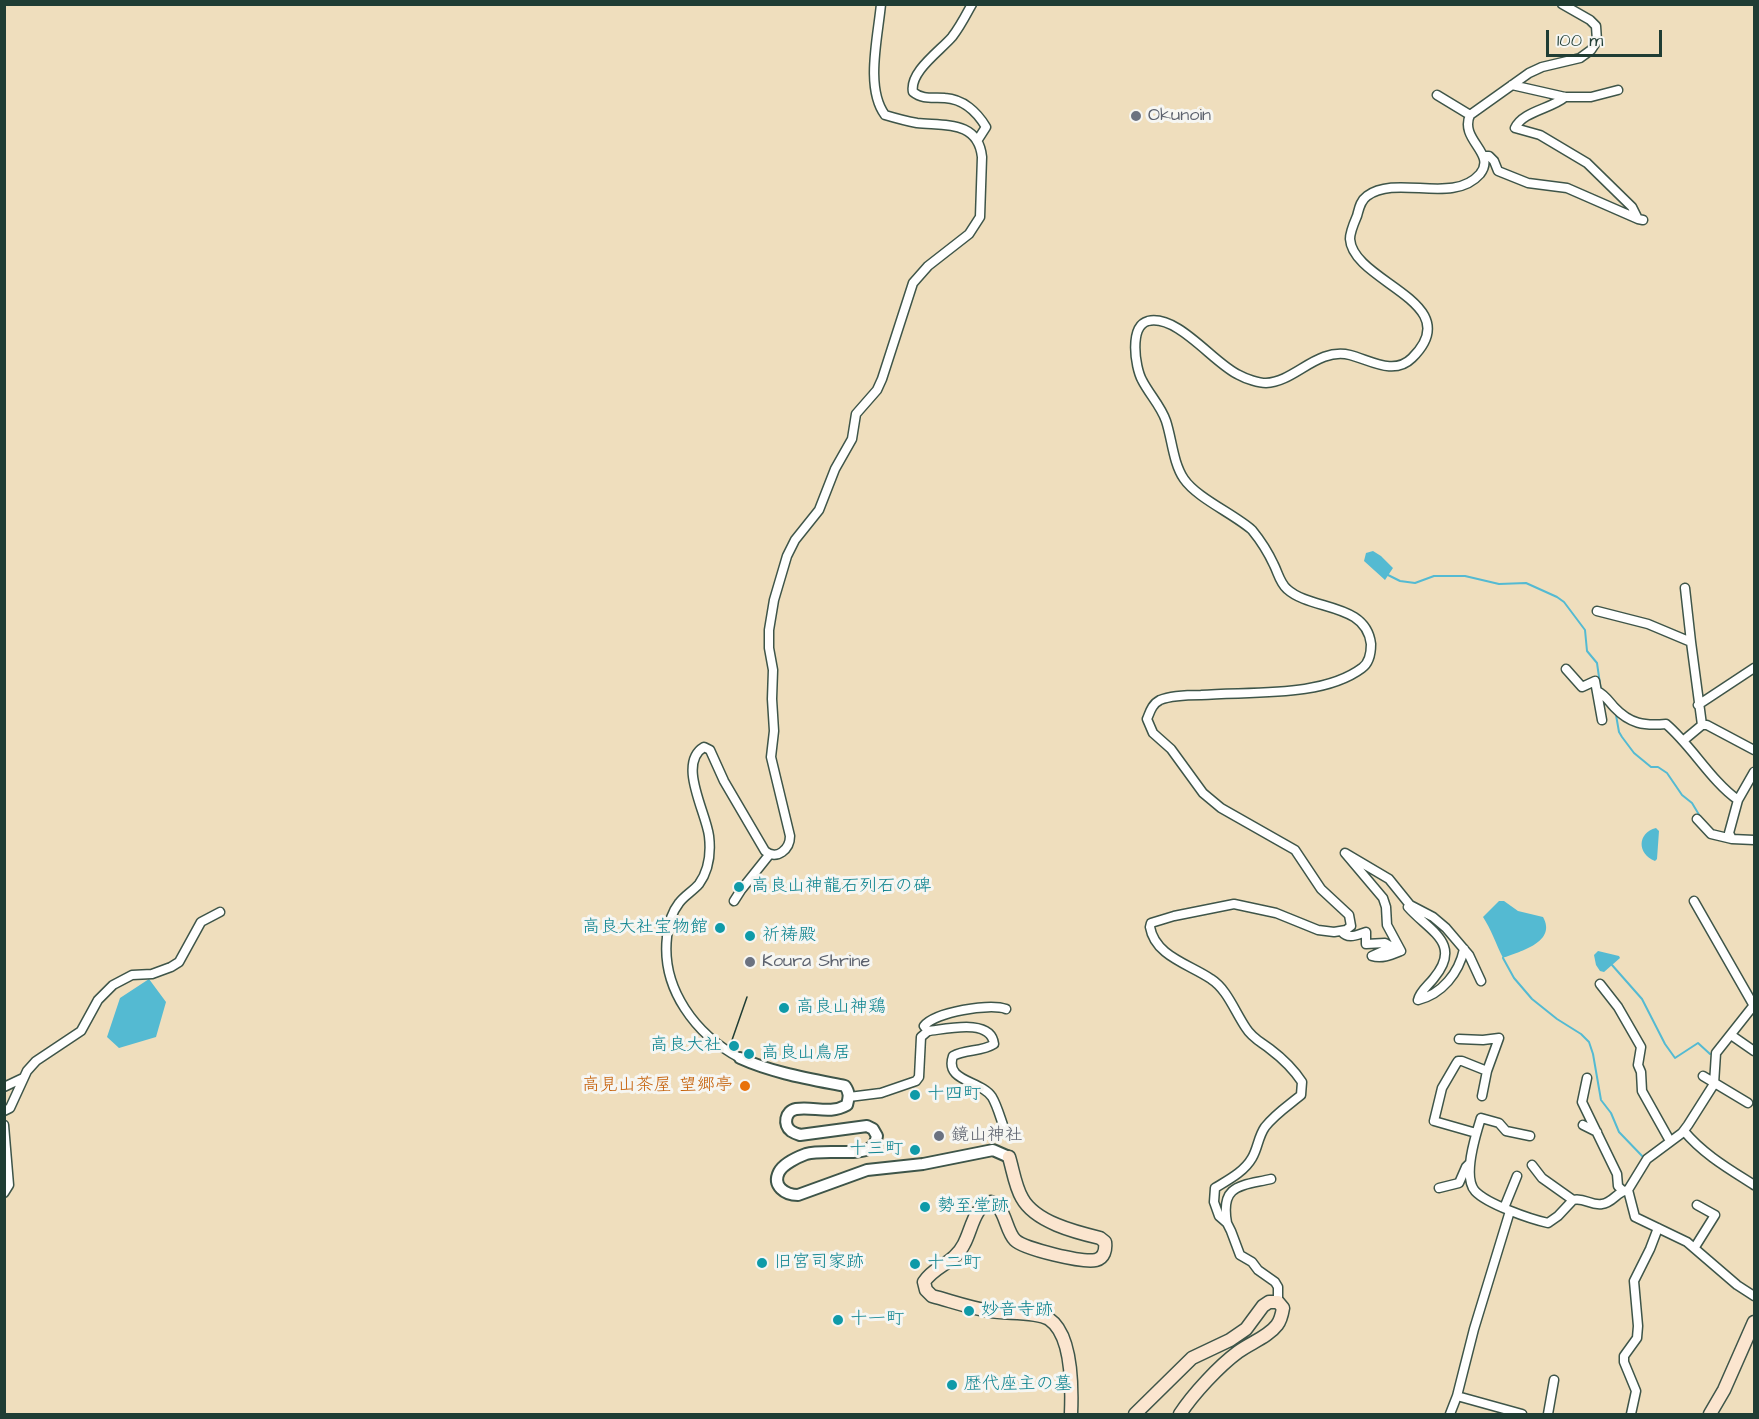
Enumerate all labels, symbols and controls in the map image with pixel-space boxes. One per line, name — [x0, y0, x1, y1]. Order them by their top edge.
scale bar — [1549, 18, 1664, 56]
text: 100 m — [1557, 28, 1603, 53]
place label: Okunoin — [1148, 105, 1211, 127]
marker: Okunoin — [1129, 109, 1143, 123]
place label: 高良山神龍石列石の碑 — [751, 876, 931, 898]
marker: 高良山神龍石列石の碑 — [732, 880, 746, 894]
place label: 高良大社宝物館 — [582, 917, 708, 939]
marker: 高良大社宝物館 — [713, 921, 727, 935]
place label: 祈祷殿 — [762, 925, 816, 947]
marker: 祈祷殿 — [743, 929, 757, 943]
place label: Koura Shrine — [762, 951, 870, 973]
marker: Koura Shrine — [743, 955, 757, 969]
place label: 高良山神鶏 — [796, 997, 886, 1019]
marker: 高良山神鶏 — [777, 1001, 791, 1015]
place label: 高良大社 — [650, 1035, 722, 1057]
marker: 高良大社 — [727, 1039, 741, 1053]
place label: 高良山鳥居 — [761, 1043, 851, 1065]
marker: 高良山鳥居 — [742, 1047, 756, 1061]
place label: 高見山茶屋 望郷亭 — [582, 1075, 733, 1097]
marker: 高見山茶屋 望郷亭 — [738, 1079, 752, 1093]
place label: 十四町 — [927, 1084, 981, 1106]
marker: 十四町 — [908, 1088, 922, 1102]
place label: 鏡山神社 — [951, 1125, 1023, 1147]
marker: 鏡山神社 — [932, 1129, 946, 1143]
place label: 十三町 — [849, 1139, 903, 1161]
marker: 十三町 — [908, 1143, 922, 1157]
place label: 勢至堂跡 — [937, 1196, 1009, 1218]
marker: 勢至堂跡 — [918, 1200, 932, 1214]
place label: 旧宮司家跡 — [774, 1252, 864, 1274]
place label: 十二町 — [927, 1253, 981, 1275]
marker: 旧宮司家跡 — [755, 1256, 769, 1270]
marker: 十二町 — [908, 1257, 922, 1271]
place label: 妙音寺跡 — [981, 1300, 1053, 1322]
marker: 妙音寺跡 — [962, 1304, 976, 1318]
place label: 十一町 — [850, 1309, 904, 1331]
marker: 十一町 — [831, 1313, 845, 1327]
place label: 歴代座主の墓 — [964, 1374, 1072, 1396]
marker: 歴代座主の墓 — [945, 1378, 959, 1392]

